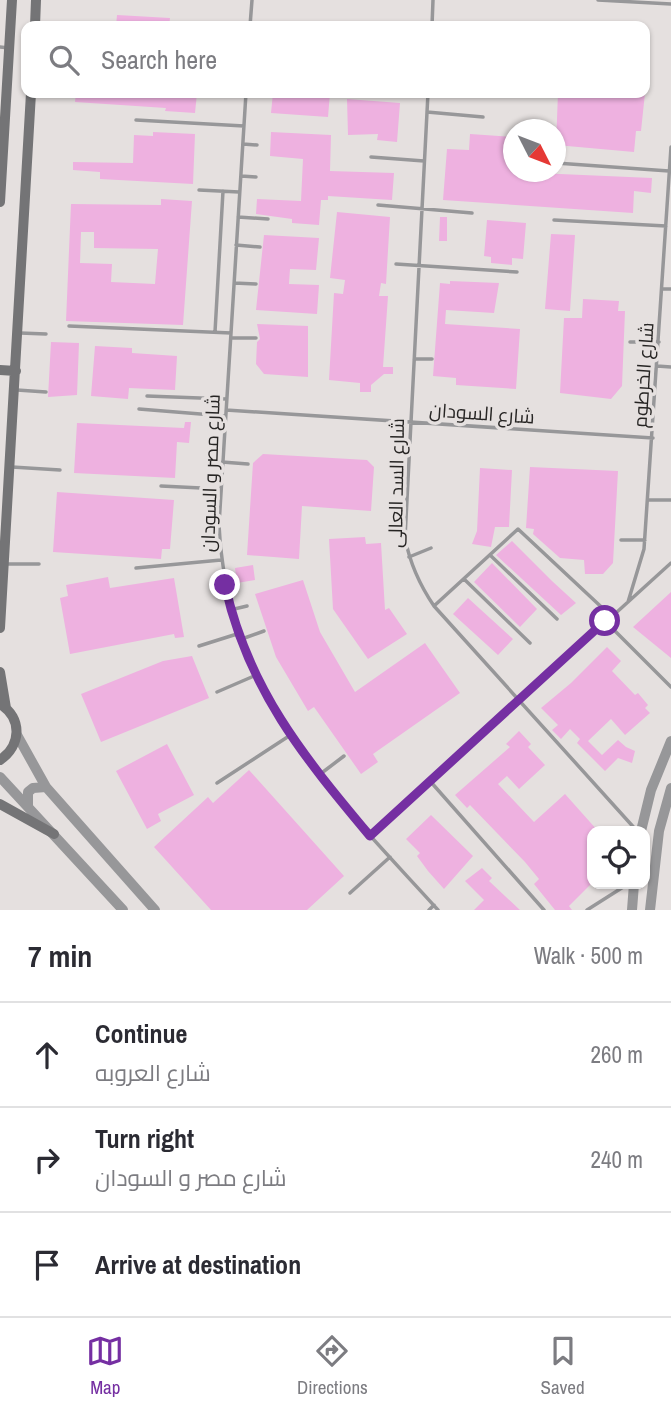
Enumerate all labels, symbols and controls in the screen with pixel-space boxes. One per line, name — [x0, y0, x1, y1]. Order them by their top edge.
search box — [21, 21, 650, 98]
icon: search — [45, 41, 83, 79]
text: Search here — [101, 42, 217, 77]
north arrow — [503, 119, 566, 182]
street label: شارع الخرطوم — [626, 321, 661, 429]
street label: شارع مصر و السودان — [194, 393, 227, 553]
street label: شارع السودان — [428, 396, 536, 431]
street label: شارع السد العالى — [382, 418, 411, 548]
route end — [209, 569, 240, 600]
route start — [589, 605, 620, 636]
map controls — [587, 826, 650, 889]
button: locate — [587, 826, 650, 889]
text: 7 min — [28, 936, 92, 976]
text: Walk · 500 m — [534, 940, 643, 971]
text: Continue — [95, 1016, 187, 1051]
icon: ahead — [28, 1036, 66, 1074]
text: 260 m — [591, 1039, 643, 1070]
text: شارع العروبه — [95, 1057, 211, 1088]
text: Turn right — [95, 1121, 194, 1156]
icon: right — [28, 1141, 66, 1179]
text: 240 m — [591, 1144, 643, 1175]
text: شارع مصر و السودان — [95, 1162, 287, 1193]
icon: arrive — [28, 1246, 66, 1284]
text: Arrive at destination — [95, 1247, 301, 1282]
tab: Map — [86, 1332, 124, 1400]
tab: Directions — [297, 1332, 368, 1400]
tab: Saved — [541, 1332, 585, 1400]

